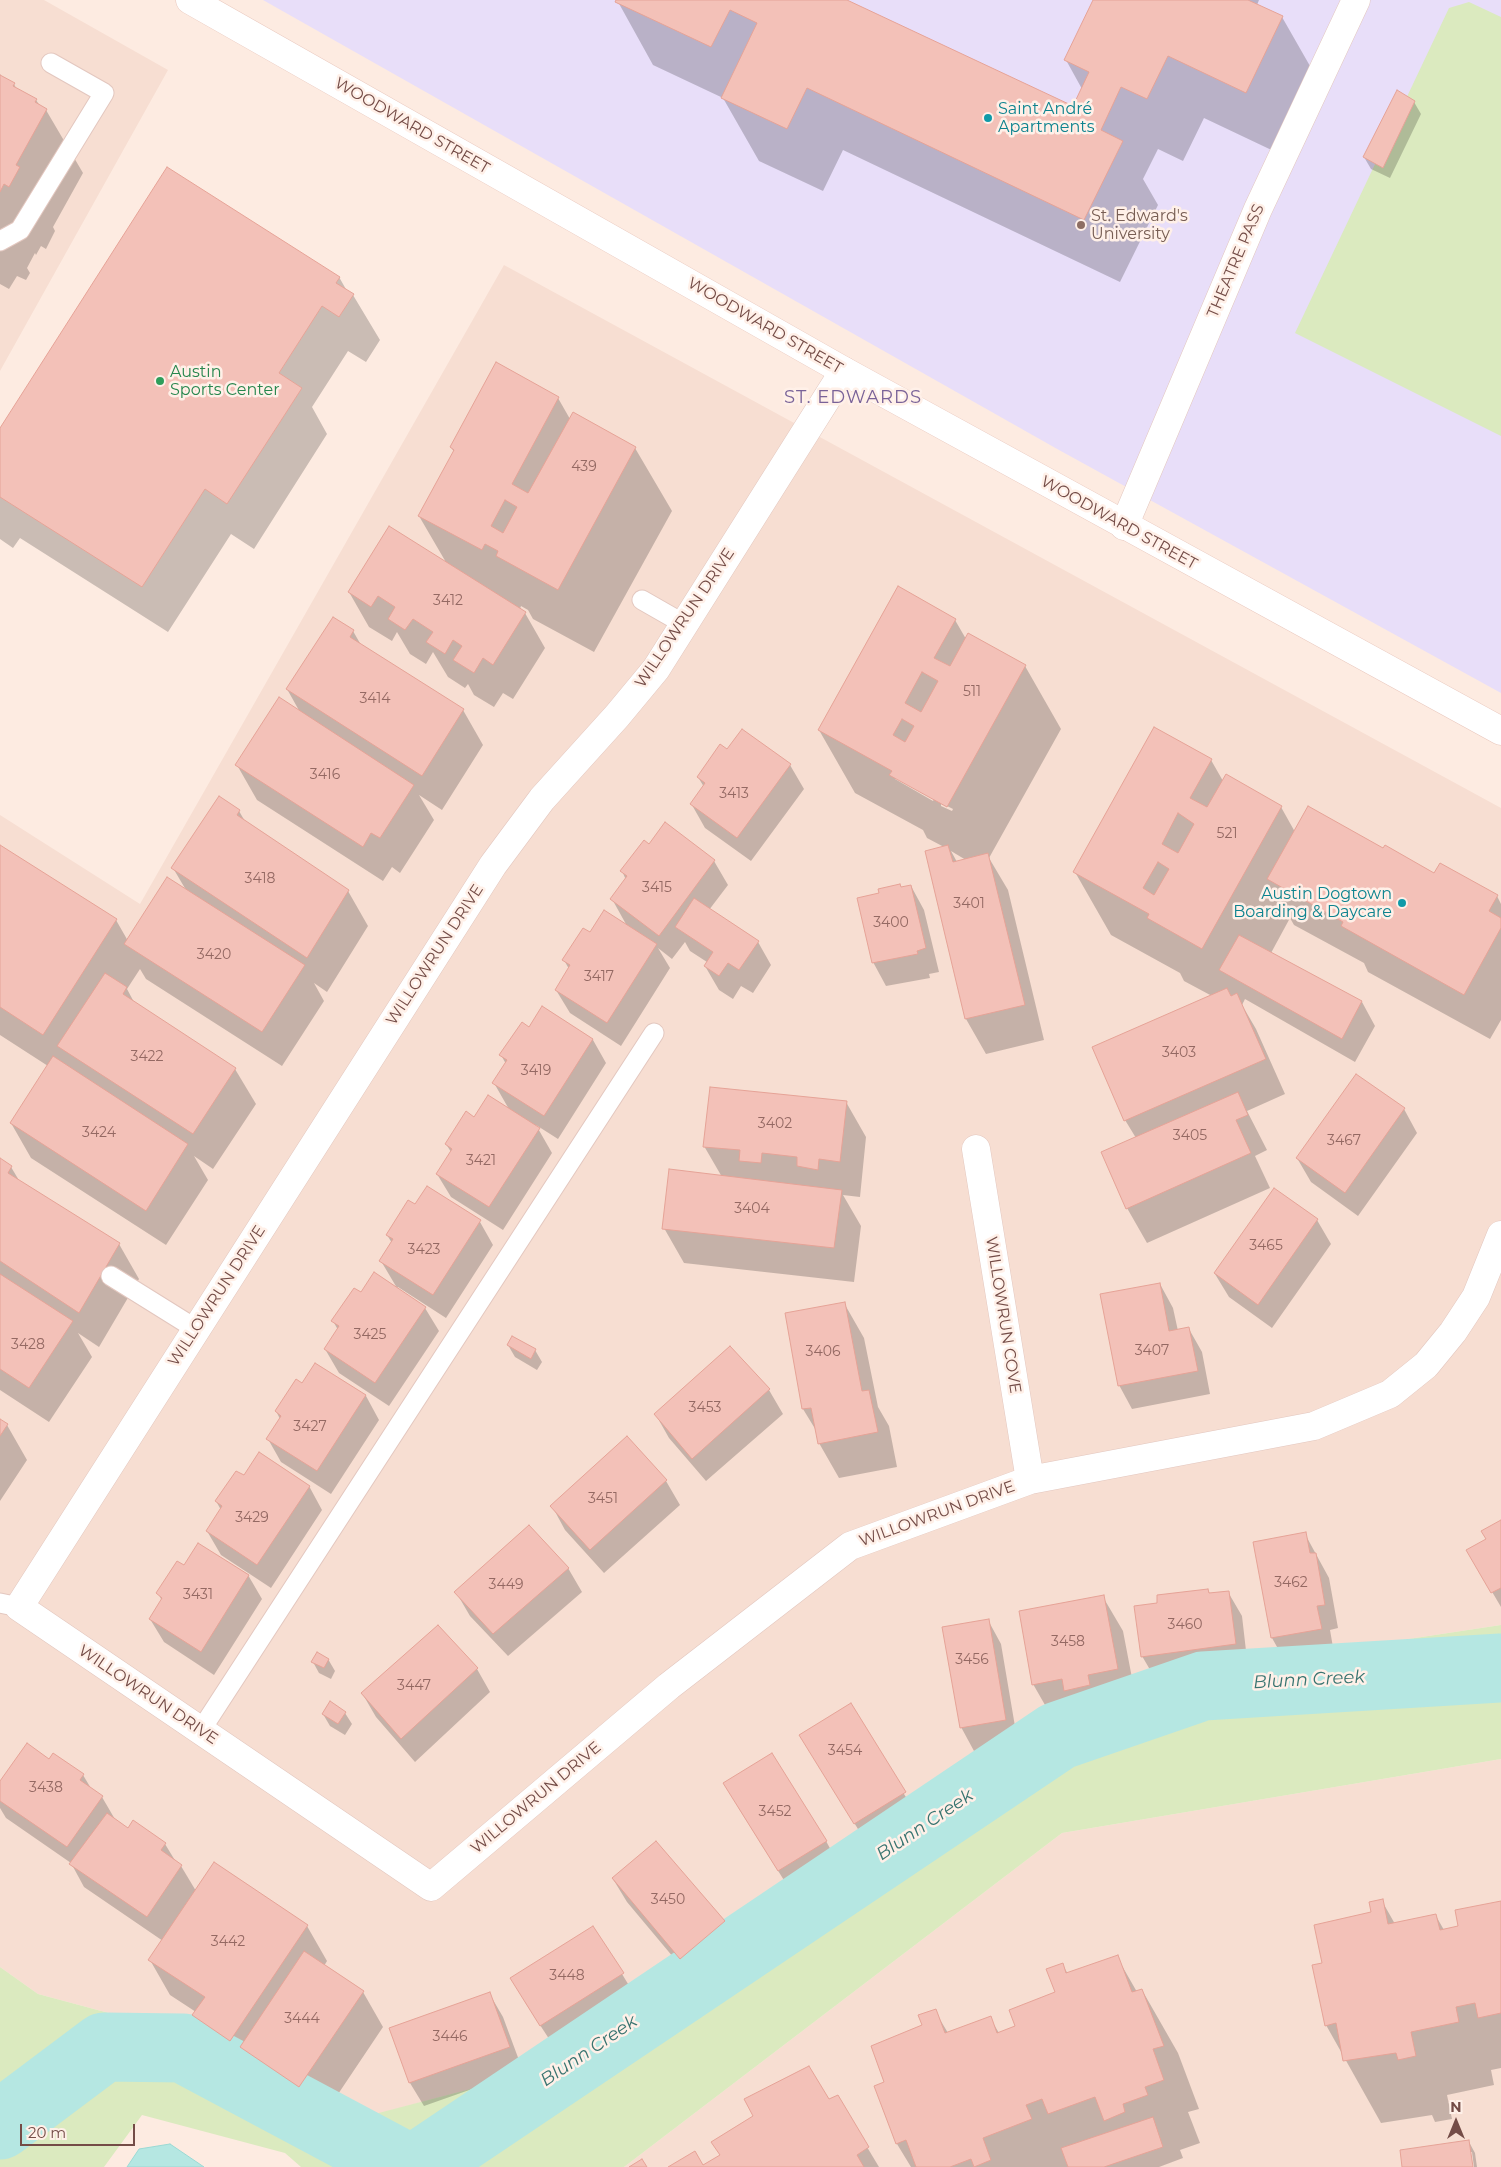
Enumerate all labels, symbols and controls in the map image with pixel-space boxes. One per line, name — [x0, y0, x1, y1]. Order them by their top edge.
street label: WOODWARD STREET — [331, 74, 493, 178]
place label: Saint André Apartments — [998, 99, 1095, 137]
marker: Saint André Apartments — [982, 112, 994, 124]
street label: THEATRE PASS — [1203, 201, 1269, 321]
place label: St. Edward's University — [1091, 206, 1188, 244]
marker: St. Edward's University — [1075, 219, 1087, 231]
street label: WOODWARD STREET — [684, 274, 846, 378]
place label: Austin Sports Center — [170, 362, 280, 400]
marker: Austin Sports Center — [154, 375, 166, 387]
district label: ST. EDWARDS — [783, 387, 923, 409]
house number: 439 — [571, 459, 597, 475]
street label: WOODWARD STREET — [1037, 472, 1201, 574]
street label: WILLOWRUN DRIVE — [631, 545, 739, 691]
house number: 3412 — [433, 593, 463, 609]
house number: 511 — [963, 684, 981, 700]
house number: 3414 — [359, 691, 391, 707]
house number: 3416 — [310, 767, 340, 783]
house number: 3413 — [719, 786, 749, 802]
house number: 521 — [1217, 826, 1237, 842]
house number: 3418 — [245, 871, 275, 887]
house number: 3415 — [642, 880, 672, 896]
street label: WILLOWRUN DRIVE — [382, 881, 488, 1029]
place label: Austin Dogtown Boarding & Daycare — [1233, 884, 1392, 922]
house number: 3401 — [953, 896, 985, 912]
marker: Austin Dogtown Boarding & Daycare — [1396, 897, 1408, 909]
house number: 3400 — [873, 915, 909, 931]
house number: 3420 — [197, 947, 231, 963]
house number: 3417 — [584, 969, 614, 985]
house number: 3403 — [1162, 1045, 1196, 1061]
house number: 3422 — [130, 1049, 164, 1065]
house number: 3419 — [521, 1063, 551, 1079]
house number: 3402 — [758, 1116, 792, 1132]
house number: 3424 — [82, 1125, 116, 1141]
house number: 3405 — [1173, 1128, 1207, 1144]
house number: 3467 — [1327, 1133, 1361, 1149]
house number: 3421 — [466, 1153, 496, 1169]
house number: 3404 — [734, 1201, 770, 1217]
street label: WILLOWRUN DRIVE — [164, 1222, 270, 1370]
street label: WILLOWRUN COVE — [981, 1235, 1025, 1395]
house number: 3465 — [1249, 1238, 1283, 1254]
house number: 3423 — [408, 1242, 440, 1258]
house number: 3425 — [354, 1327, 386, 1343]
house number: 3428 — [11, 1337, 45, 1353]
house number: 3407 — [1135, 1343, 1169, 1359]
house number: 3406 — [806, 1344, 840, 1360]
house number: 3453 — [689, 1400, 721, 1416]
house number: 3427 — [293, 1419, 327, 1435]
street label: WILLOWRUN DRIVE — [857, 1477, 1017, 1551]
house number: 3451 — [588, 1491, 618, 1507]
house number: 3429 — [235, 1510, 269, 1526]
house number: 3462 — [1274, 1575, 1308, 1591]
house number: 3449 — [489, 1577, 523, 1593]
house number: 3431 — [183, 1587, 213, 1603]
house number: 3460 — [1168, 1617, 1202, 1633]
house number: 3458 — [1051, 1634, 1085, 1650]
street label: WILLOWRUN DRIVE — [75, 1641, 221, 1749]
house number: 3456 — [955, 1652, 989, 1668]
water label: Blunn Creek — [1253, 1666, 1365, 1694]
house number: 3447 — [397, 1678, 431, 1694]
street label: WILLOWRUN DRIVE — [467, 1738, 605, 1858]
house number: 3454 — [828, 1743, 862, 1759]
house number: 3438 — [29, 1780, 63, 1796]
water label: Blunn Creek — [873, 1785, 977, 1865]
house number: 3452 — [759, 1804, 791, 1820]
house number: 3450 — [651, 1892, 685, 1908]
house number: 3442 — [211, 1934, 245, 1950]
house number: 3448 — [549, 1968, 585, 1984]
house number: 3444 — [284, 2011, 320, 2027]
water label: Blunn Creek — [537, 2011, 641, 2091]
house number: 3446 — [433, 2029, 467, 2045]
north arrow — [1431, 2097, 1481, 2147]
text: N — [1450, 2098, 1462, 2116]
scale bar — [22, 2114, 138, 2146]
text: 20 m — [28, 2123, 66, 2142]

